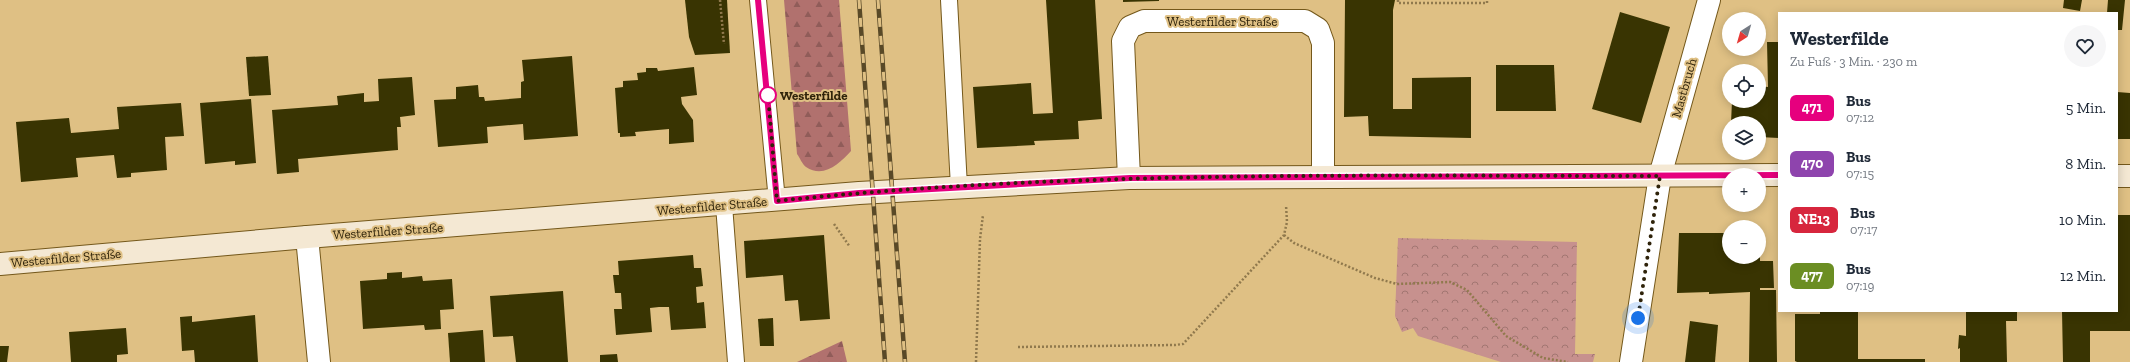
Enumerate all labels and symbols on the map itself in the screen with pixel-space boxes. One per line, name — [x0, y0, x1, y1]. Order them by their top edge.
north arrow — [1722, 12, 1766, 56]
street label: Westerfilder Straße — [1167, 14, 1277, 29]
street label: Mastbruch — [1668, 56, 1700, 119]
marker: Westerfilde — [759, 86, 777, 104]
place label: Westerfilde — [780, 88, 848, 103]
street label: Westerfilder Straße — [656, 194, 768, 218]
street label: Westerfilder Straße — [332, 220, 444, 242]
street label: Westerfilder Straße — [10, 246, 122, 270]
your location — [1628, 308, 1648, 328]

